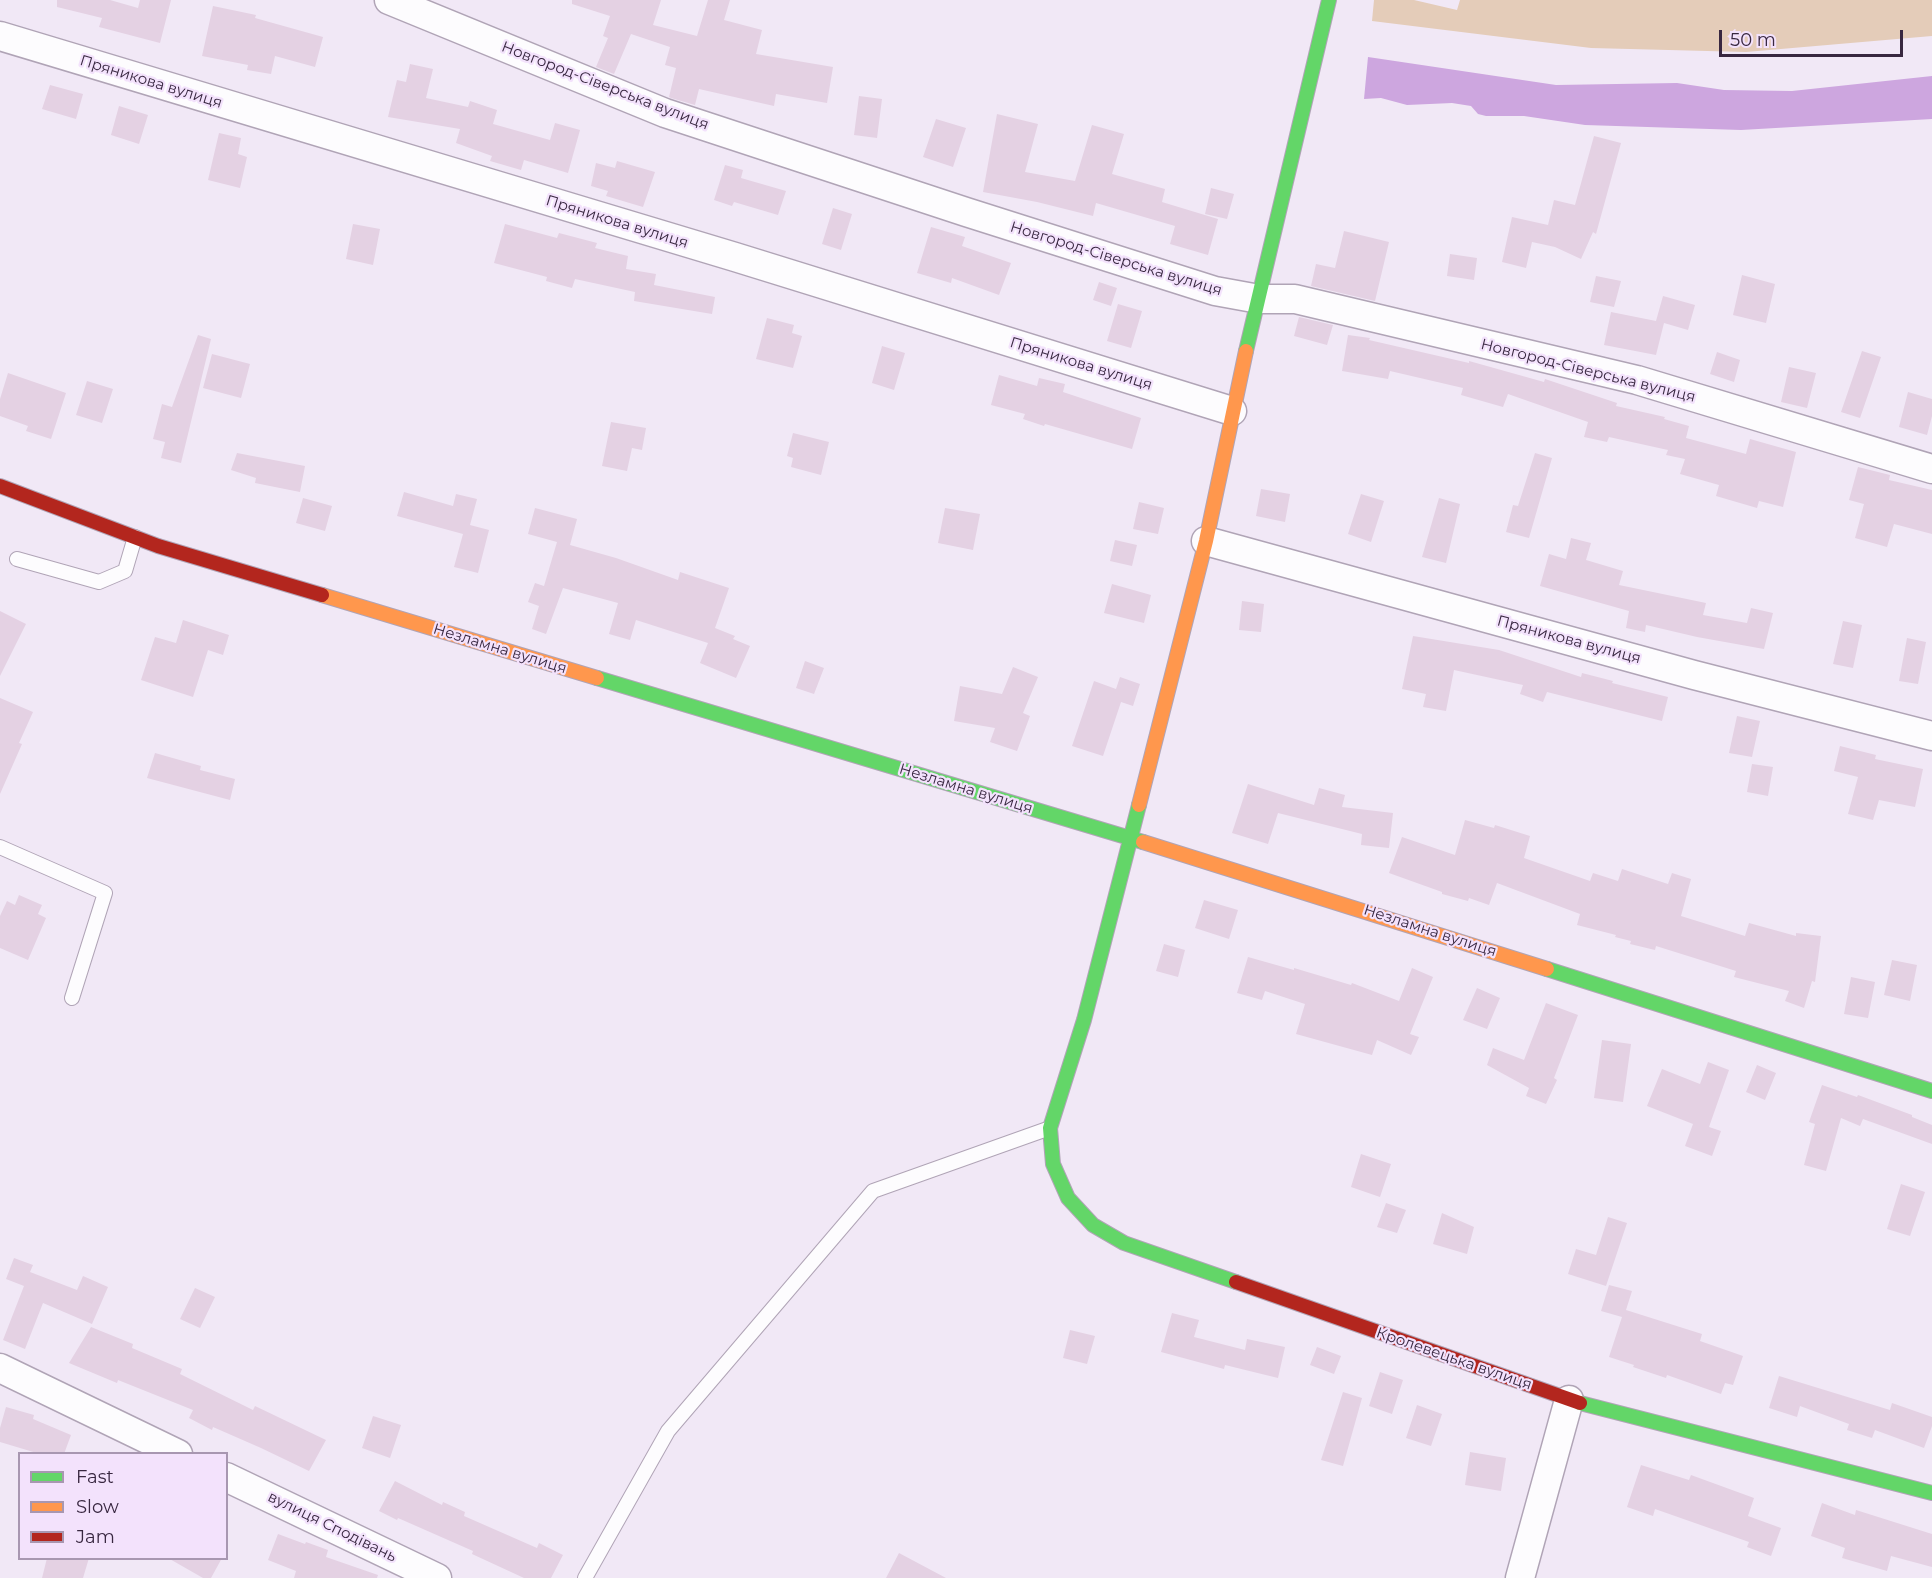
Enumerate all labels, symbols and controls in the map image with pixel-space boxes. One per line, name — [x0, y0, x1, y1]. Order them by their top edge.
scale bar — [1722, 18, 1906, 56]
text: 50 m — [1730, 29, 1776, 51]
street label: Новгород-Сіверська вулиця — [499, 38, 711, 134]
street label: Пряникова вулиця — [78, 52, 224, 112]
street label: Пряникова вулиця — [544, 192, 690, 252]
street label: Новгород-Сіверська вулиця — [1008, 218, 1224, 300]
street label: Пряникова вулиця — [1008, 334, 1154, 394]
street label: Новгород-Сіверська вулиця — [1479, 336, 1697, 406]
street label: Пряникова вулиця — [1495, 612, 1643, 668]
street label: Незламна вулиця — [431, 620, 569, 678]
street label: Незламна вулиця — [897, 760, 1035, 818]
street label: Незламна вулиця — [1361, 901, 1499, 961]
street label: Кролевецька вулиця — [1374, 1324, 1534, 1394]
legend — [18, 1452, 228, 1560]
text: Fast — [76, 1466, 114, 1488]
street label: вулиця Сподівань — [265, 1488, 399, 1566]
text: Slow — [76, 1496, 119, 1518]
text: Jam — [76, 1526, 115, 1548]

